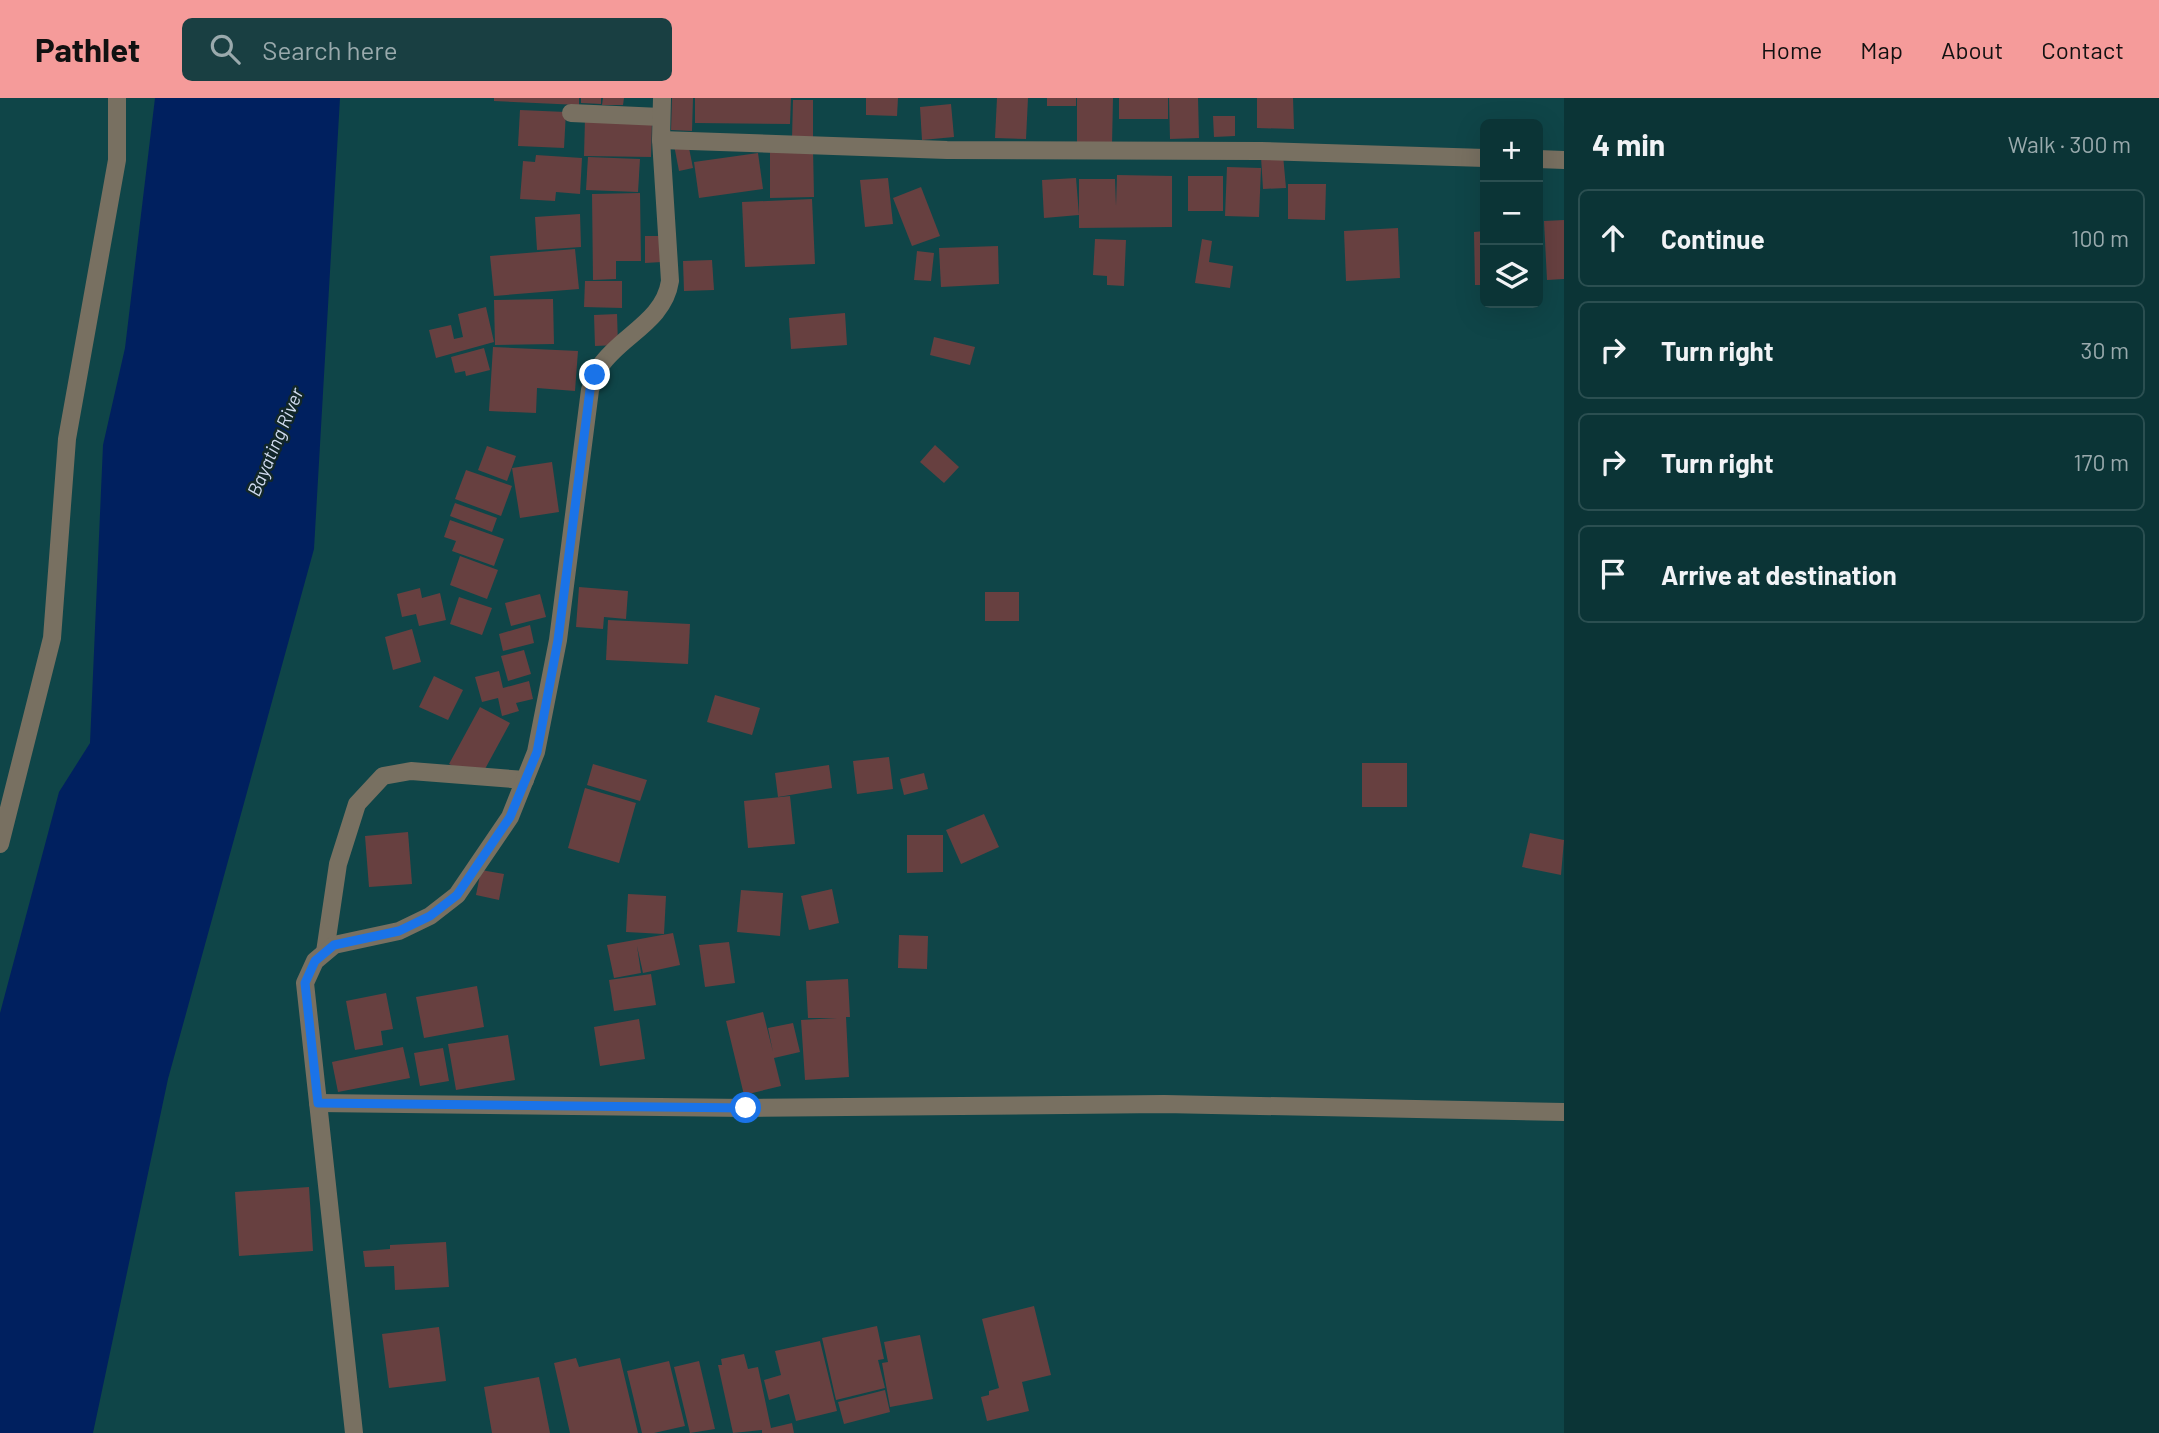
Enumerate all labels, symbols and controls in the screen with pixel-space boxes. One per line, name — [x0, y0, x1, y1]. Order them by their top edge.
search box — [182, 18, 672, 81]
text: Pathlet — [35, 29, 140, 69]
icon: search — [206, 30, 244, 68]
text: Search here — [262, 34, 398, 65]
text: Home — [1761, 35, 1822, 64]
text: Map — [1860, 35, 1903, 64]
text: About — [1941, 35, 2003, 64]
text: Contact — [2041, 35, 2124, 64]
map controls — [1480, 119, 1543, 308]
button: + — [1480, 119, 1543, 182]
text: 4 min — [1592, 126, 1665, 162]
text: Walk · 300 m — [2008, 130, 2131, 158]
button: − — [1480, 182, 1543, 245]
icon: ahead — [1594, 219, 1632, 257]
text: Continue — [1661, 223, 1765, 254]
text: 100 m — [2071, 224, 2129, 252]
button: layers — [1480, 245, 1543, 308]
icon: right — [1594, 331, 1632, 369]
text: Turn right — [1661, 335, 1774, 366]
text: 30 m — [2081, 336, 2129, 364]
route end — [579, 359, 610, 390]
water label: Bayating River — [241, 383, 308, 499]
icon: right — [1594, 443, 1632, 481]
text: Turn right — [1661, 447, 1774, 478]
text: 170 m — [2073, 448, 2129, 476]
icon: arrive — [1594, 555, 1632, 593]
text: Arrive at destination — [1661, 559, 1897, 590]
route start — [730, 1092, 761, 1123]

